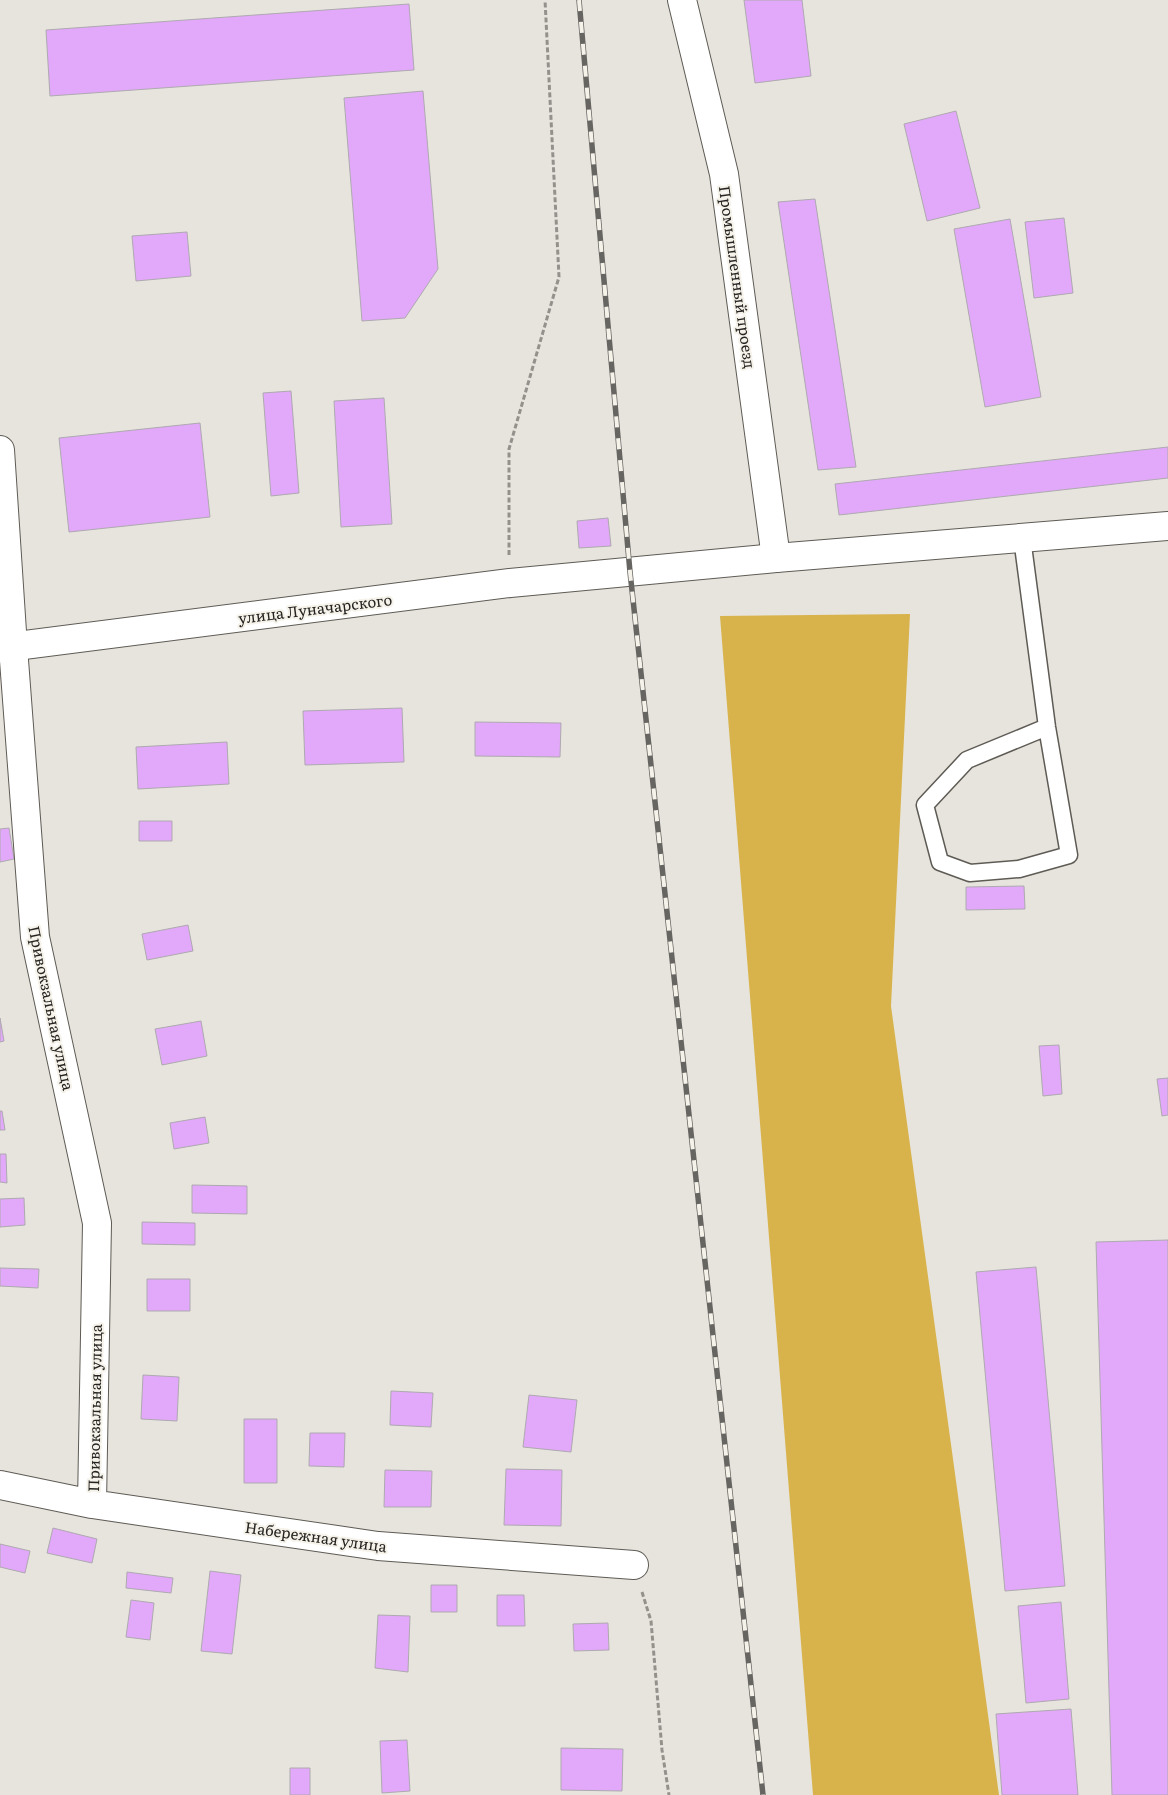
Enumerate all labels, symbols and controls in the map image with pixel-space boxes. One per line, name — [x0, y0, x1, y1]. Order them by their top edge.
street label: Промышленный проезд — [714, 184, 762, 370]
street label: улица Луначарского — [237, 587, 393, 629]
street label: Привокзальная улица — [23, 924, 81, 1093]
street label: Привокзальная улица — [81, 1323, 107, 1492]
street label: Набережная улица — [244, 1515, 389, 1557]

